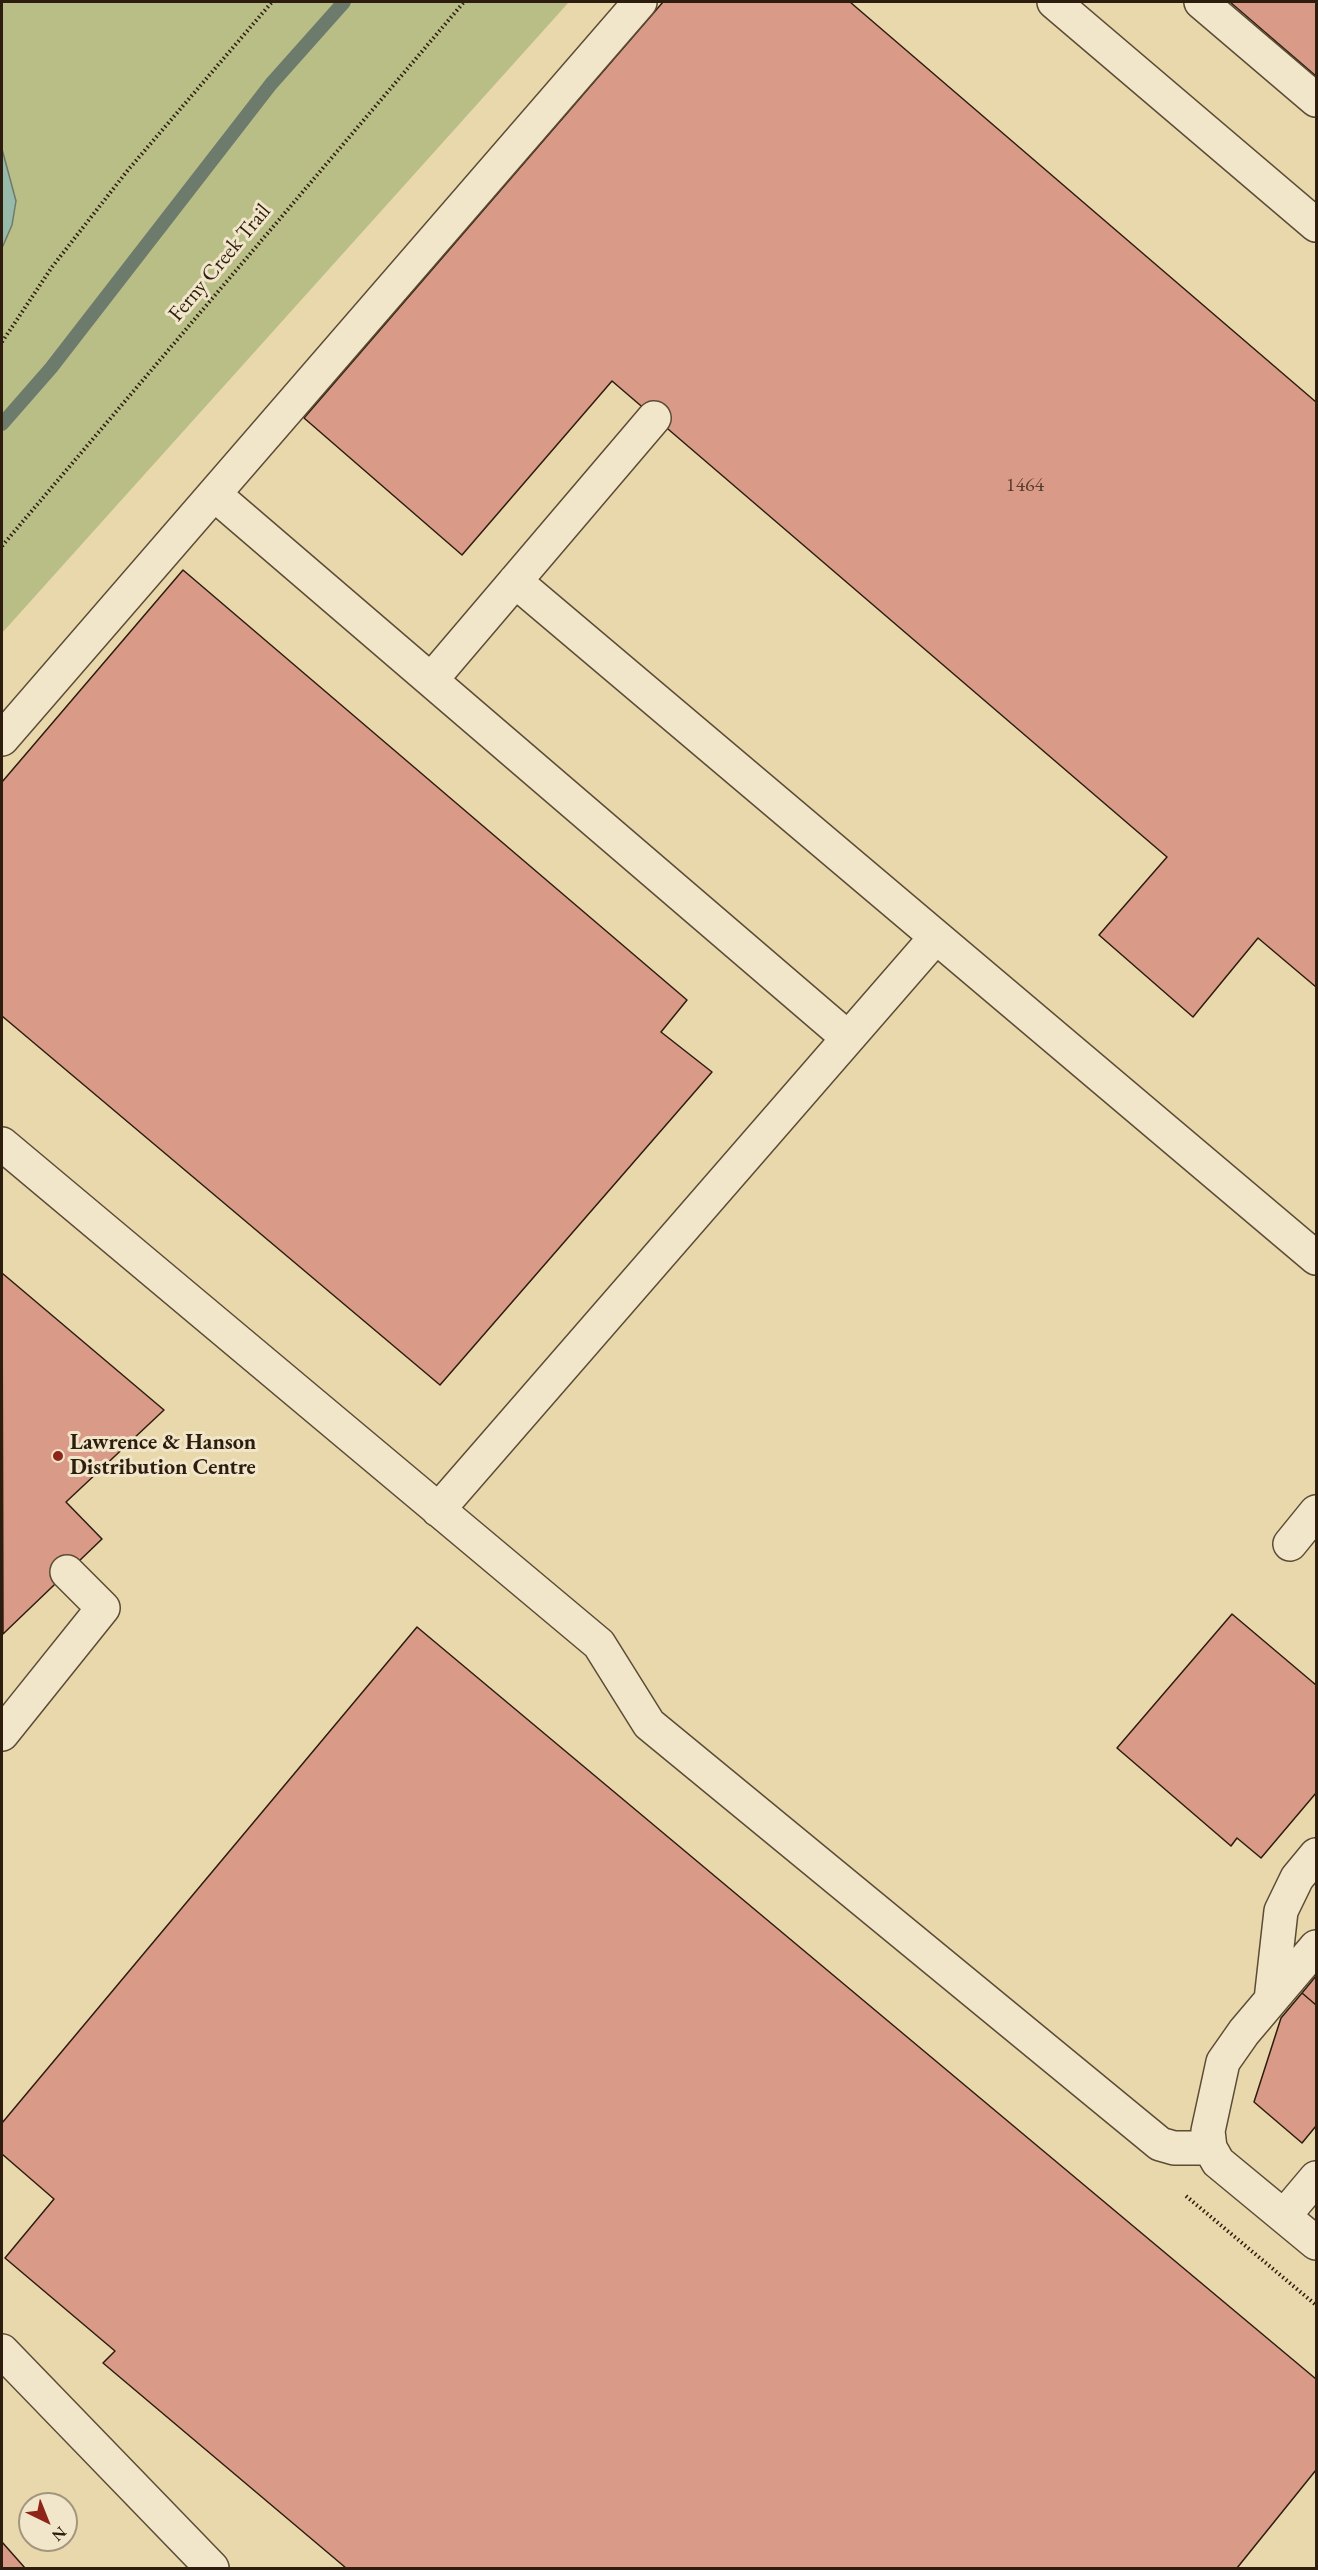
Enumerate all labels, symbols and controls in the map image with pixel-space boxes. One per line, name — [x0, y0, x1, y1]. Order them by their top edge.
street label: Ferny Creek Trail — [163, 199, 277, 327]
house number: 1464 — [1006, 474, 1044, 498]
place label: Lawrence & Hanson Distribution Centre — [70, 1430, 256, 1482]
marker: Lawrence & Hanson Distribution Centre — [51, 1449, 65, 1463]
north arrow — [18, 2492, 78, 2552]
text: N — [47, 2522, 71, 2546]

